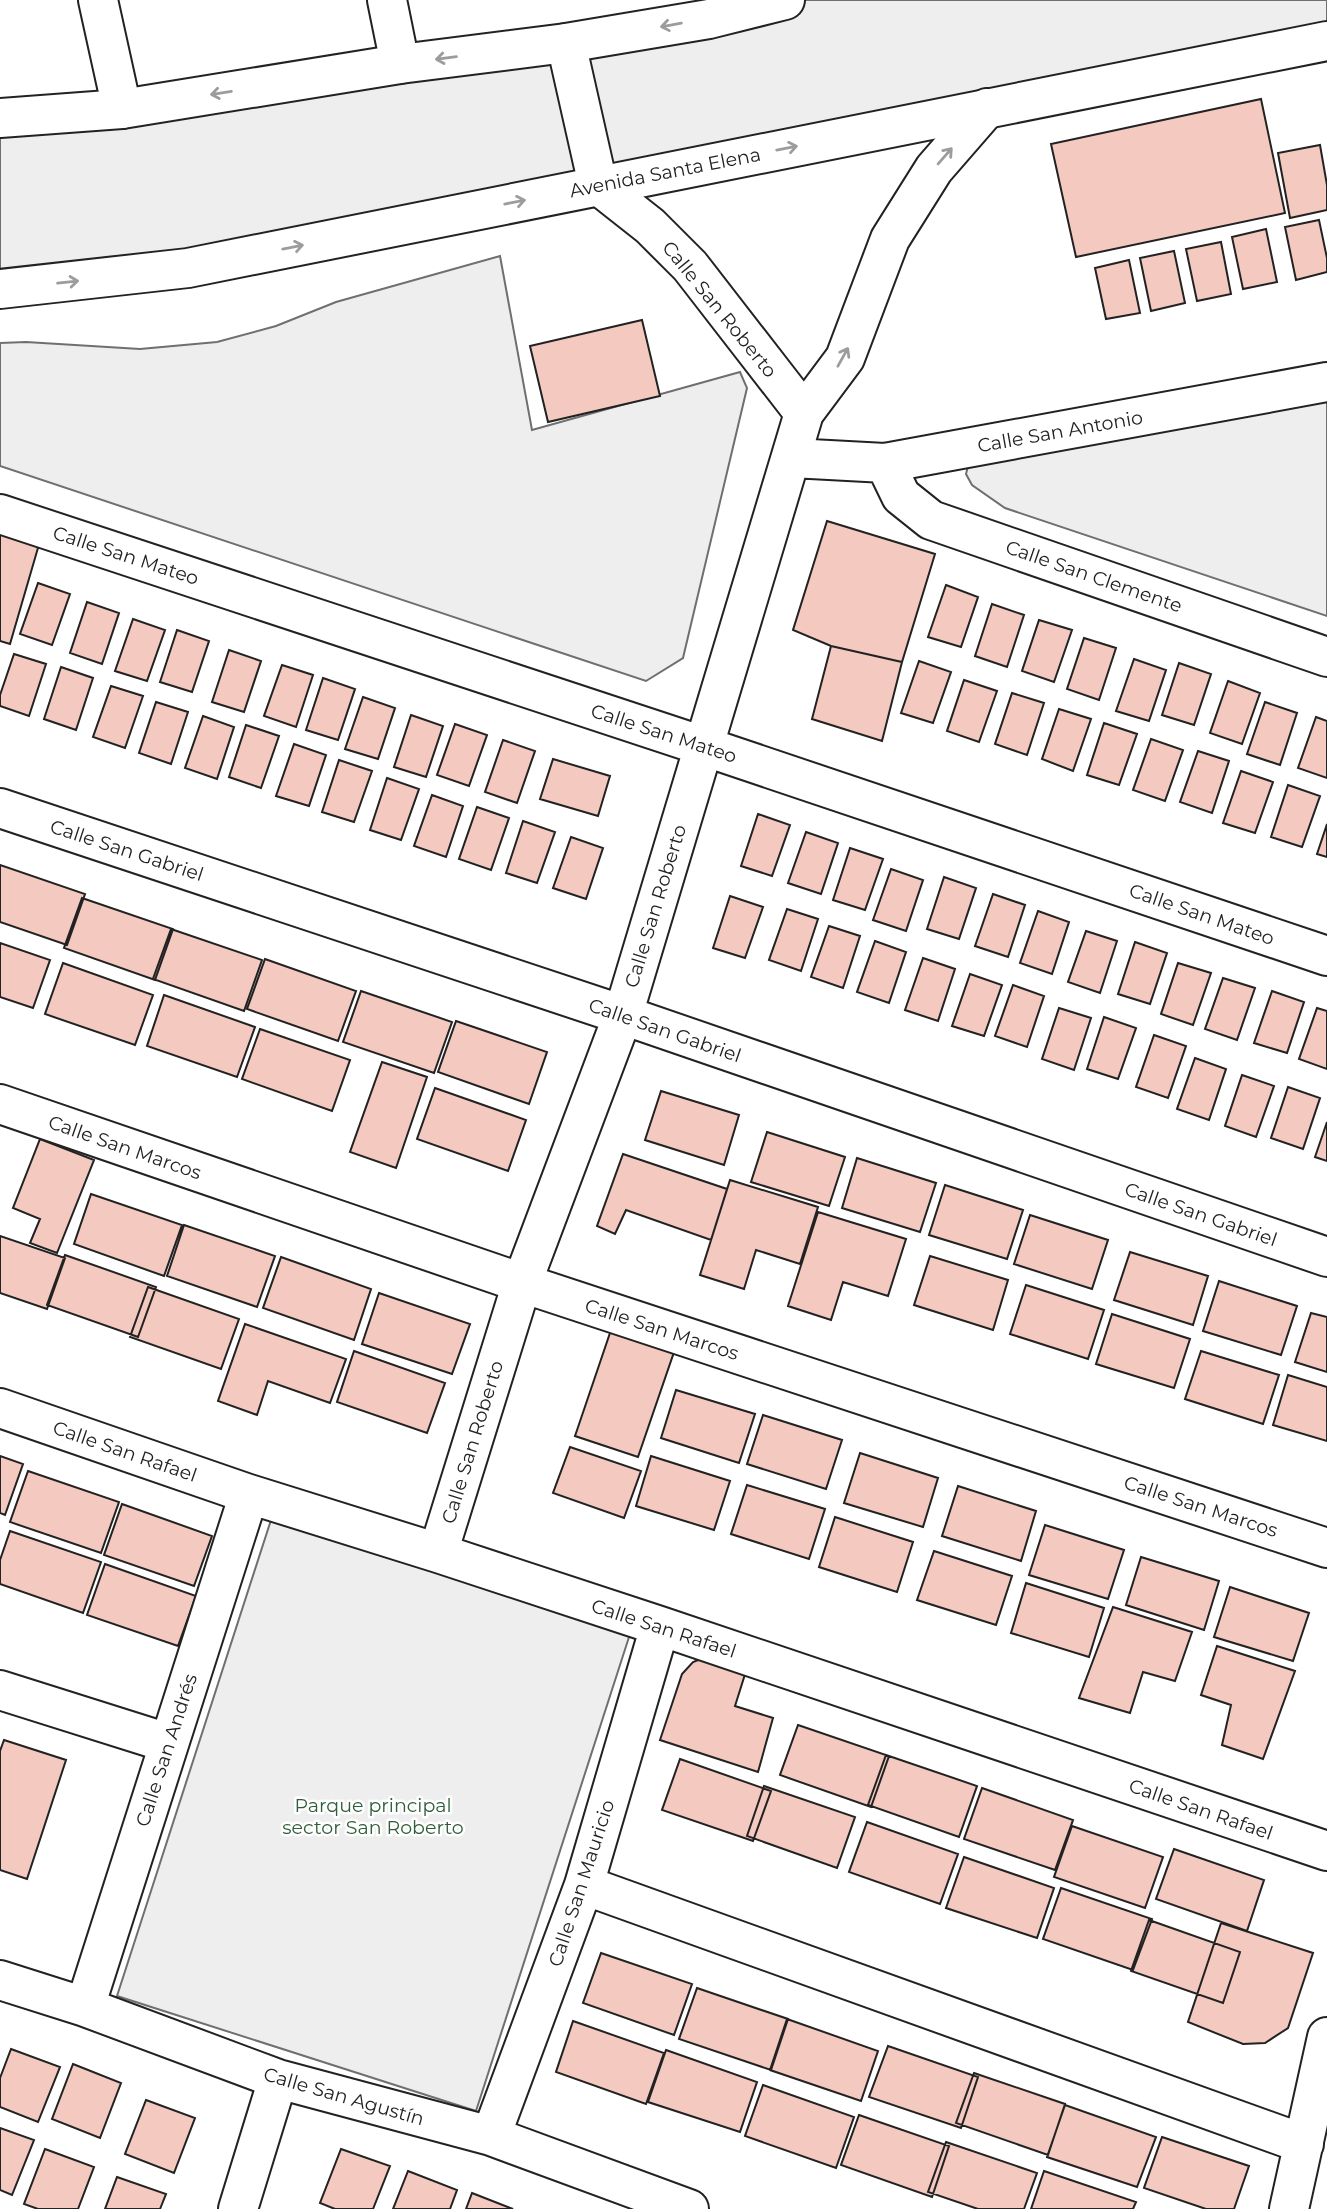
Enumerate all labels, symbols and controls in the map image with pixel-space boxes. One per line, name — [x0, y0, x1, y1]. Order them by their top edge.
one-way arrow — [660, 19, 683, 32]
one-way arrow — [435, 52, 458, 65]
one-way arrow — [210, 87, 233, 100]
one-way arrow — [775, 140, 798, 154]
street label: Avenida Santa Elena — [568, 143, 763, 202]
one-way arrow — [937, 148, 954, 165]
one-way arrow — [503, 195, 526, 209]
street label: Calle San Roberto — [657, 236, 782, 382]
one-way arrow — [281, 240, 303, 254]
one-way arrow — [56, 275, 79, 288]
one-way arrow — [836, 348, 850, 368]
street label: Calle San Antonio — [976, 406, 1145, 457]
street label: Calle San Mateo — [50, 521, 202, 590]
street label: Calle San Clemente — [1002, 535, 1185, 618]
street label: Calle San Mateo — [588, 699, 740, 768]
street label: Calle San Gabriel — [47, 815, 206, 886]
street label: Calle San Roberto — [620, 822, 691, 990]
street label: Calle San Mateo — [1126, 879, 1278, 950]
street label: Calle San Gabriel — [586, 994, 744, 1067]
street label: Calle San Marcos — [45, 1110, 204, 1184]
street label: Calle San Gabriel — [1122, 1178, 1280, 1251]
street label: Calle San Marcos — [582, 1294, 742, 1365]
street label: Calle San Roberto — [437, 1358, 508, 1526]
street label: Calle San Rafael — [50, 1416, 200, 1487]
street label: Calle San Marcos — [1121, 1471, 1281, 1542]
street label: Calle San Rafael — [589, 1594, 739, 1663]
street label: Calle San Andrés — [131, 1671, 202, 1830]
street label: Calle San Rafael — [1126, 1774, 1276, 1845]
park label: Parque principal sector San Roberto — [282, 1794, 464, 1839]
street label: Calle San Mauricio — [544, 1797, 619, 1970]
street label: Calle San Agustín — [261, 2063, 427, 2130]

